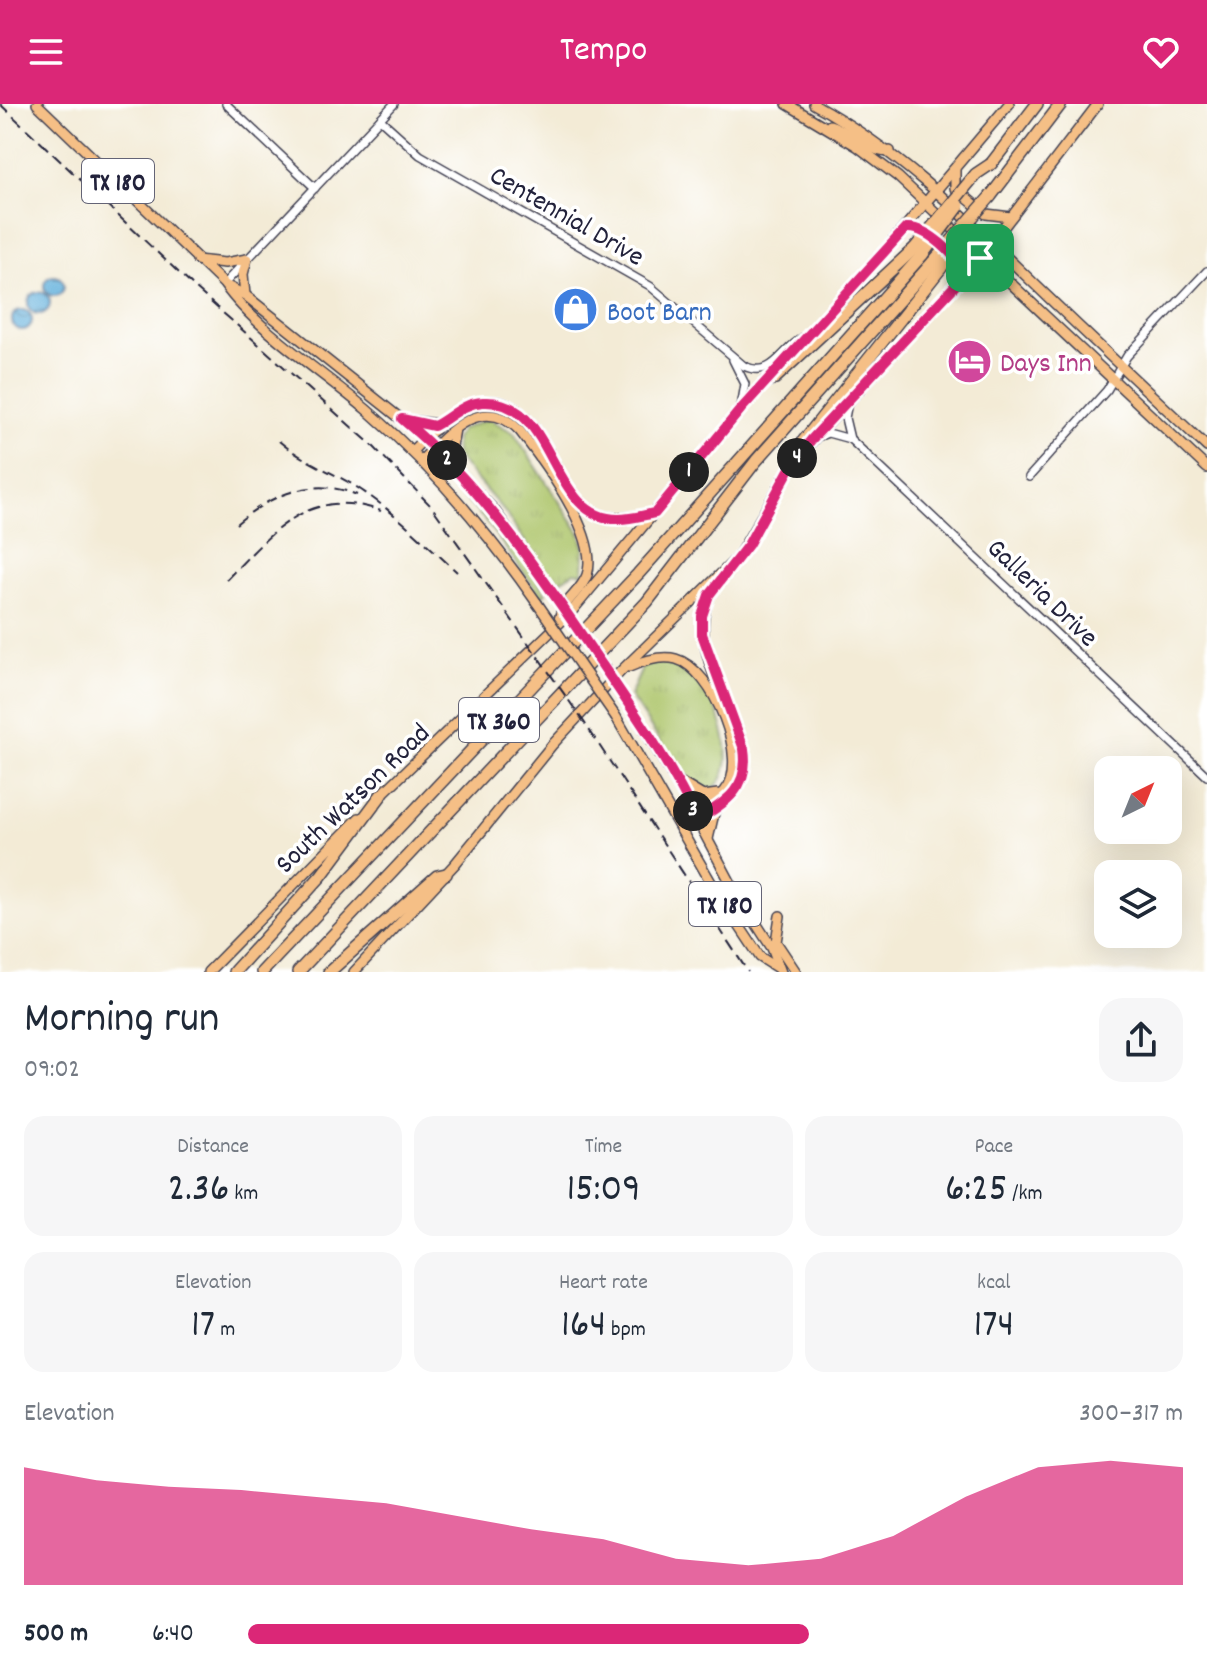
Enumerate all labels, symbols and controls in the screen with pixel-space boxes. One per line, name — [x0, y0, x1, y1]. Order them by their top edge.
text: Tempo — [560, 26, 647, 78]
icon: menu — [24, 30, 68, 74]
icon: heart — [1139, 30, 1183, 74]
street label: Centennial Drive — [481, 158, 650, 279]
road number: TX 180 — [82, 159, 154, 203]
pin — [946, 224, 1014, 292]
icon: arrive — [958, 236, 1002, 280]
shop icon: Boot Barn — [552, 286, 600, 334]
place label: Boot Barn — [607, 295, 712, 335]
hotel icon: Days Inn — [945, 337, 993, 385]
place label: Days Inn — [1000, 346, 1092, 386]
pin: 4 — [777, 438, 817, 478]
pin: 2 — [427, 440, 467, 480]
text: 4 — [792, 442, 802, 473]
text: 2 — [442, 444, 452, 475]
pin: 1 — [669, 452, 709, 492]
text: 1 — [687, 456, 691, 487]
street label: Galleria Drive — [976, 531, 1105, 658]
road number: TX 360 — [459, 698, 539, 742]
street label: South Watson Road — [268, 716, 441, 885]
north arrow — [1094, 756, 1182, 844]
map controls — [1094, 756, 1182, 948]
pin: 3 — [673, 791, 713, 831]
text: 3 — [688, 795, 698, 826]
button: layers — [1094, 860, 1182, 948]
road number: TX 180 — [689, 882, 761, 926]
text: Morning run — [24, 990, 219, 1053]
button: share — [1099, 998, 1183, 1082]
text: 09:02 — [24, 1052, 80, 1089]
text: Distance — [177, 1132, 249, 1163]
text: Time — [585, 1132, 622, 1163]
text: Pace — [974, 1132, 1013, 1163]
text: 2.36 — [168, 1163, 229, 1220]
text: 15:09 — [566, 1163, 641, 1220]
text: 6:25 — [945, 1163, 1007, 1220]
text: km — [229, 1179, 259, 1210]
text: /km — [1007, 1179, 1043, 1210]
text: Elevation — [175, 1268, 251, 1299]
text: Heart rate — [559, 1268, 648, 1299]
text: kcal — [977, 1268, 1011, 1299]
text: 17 — [191, 1299, 215, 1356]
text: 164 — [561, 1299, 606, 1356]
text: 174 — [973, 1299, 1014, 1356]
text: m — [215, 1315, 235, 1346]
text: bpm — [606, 1315, 646, 1346]
text: Elevation — [24, 1396, 114, 1433]
text: 300–317 m — [1079, 1396, 1183, 1433]
text: 500 m — [24, 1616, 88, 1653]
text: 6:40 — [152, 1616, 194, 1653]

